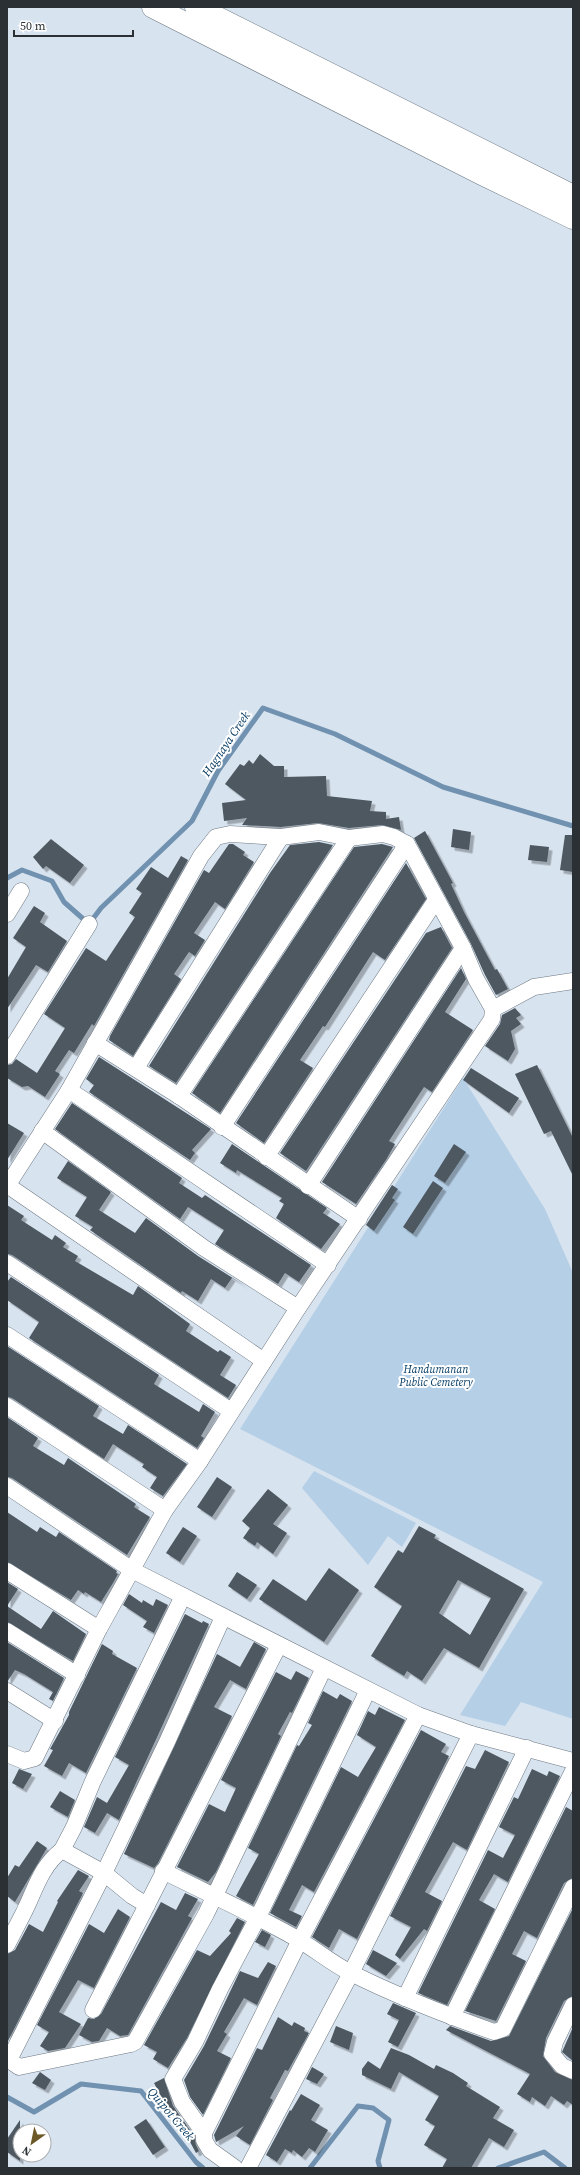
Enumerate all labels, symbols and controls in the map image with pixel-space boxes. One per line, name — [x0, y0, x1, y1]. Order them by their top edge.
scale bar — [14, 12, 133, 38]
text: 50 m — [20, 18, 46, 34]
water label: Hagnaya Creek — [198, 708, 254, 781]
park label: Handumanan Public Cemetery — [398, 1362, 474, 1390]
water label: Quipot Creek — [144, 2084, 198, 2144]
north arrow — [12, 2123, 52, 2163]
text: N — [19, 2142, 34, 2159]

